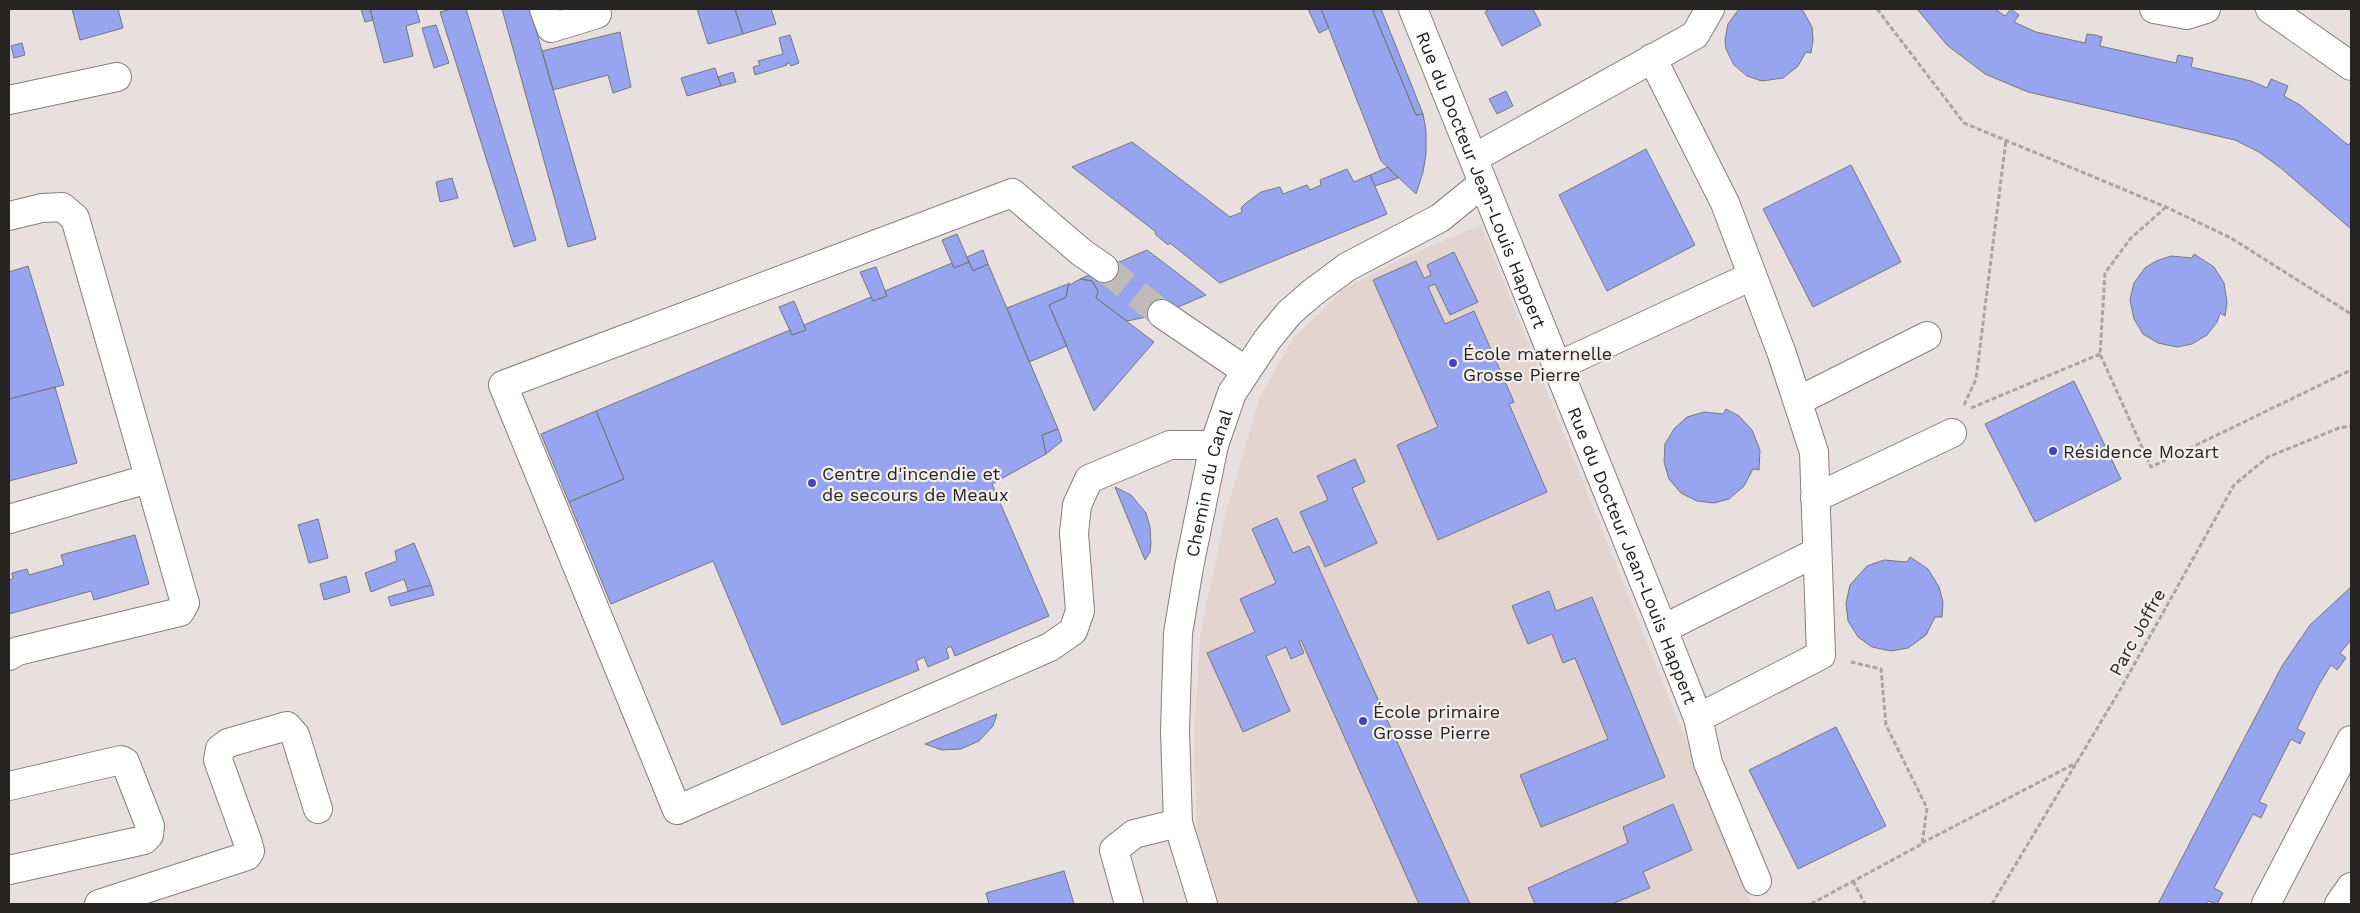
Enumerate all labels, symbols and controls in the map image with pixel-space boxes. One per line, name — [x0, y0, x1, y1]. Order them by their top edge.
street label: Rue du Docteur Jean-Louis Happert — [1413, 28, 1551, 331]
place label: École maternelle Grosse Pierre — [1463, 343, 1612, 385]
marker: École maternelle Grosse Pierre — [1447, 357, 1459, 369]
street label: Rue du Docteur Jean-Louis Happert — [1564, 404, 1702, 707]
street label: Chemin du Canal — [1181, 406, 1236, 559]
place label: Résidence Mozart — [2063, 441, 2219, 462]
marker: Résidence Mozart — [2047, 445, 2059, 457]
place label: Centre d'incendie et de secours de Meaux — [822, 463, 1009, 505]
marker: Centre d'incendie et de secours de Meaux — [806, 477, 818, 489]
street label: Parc Joffre — [2104, 585, 2170, 679]
place label: École primaire Grosse Pierre — [1373, 701, 1500, 743]
marker: École primaire Grosse Pierre — [1357, 715, 1369, 727]

